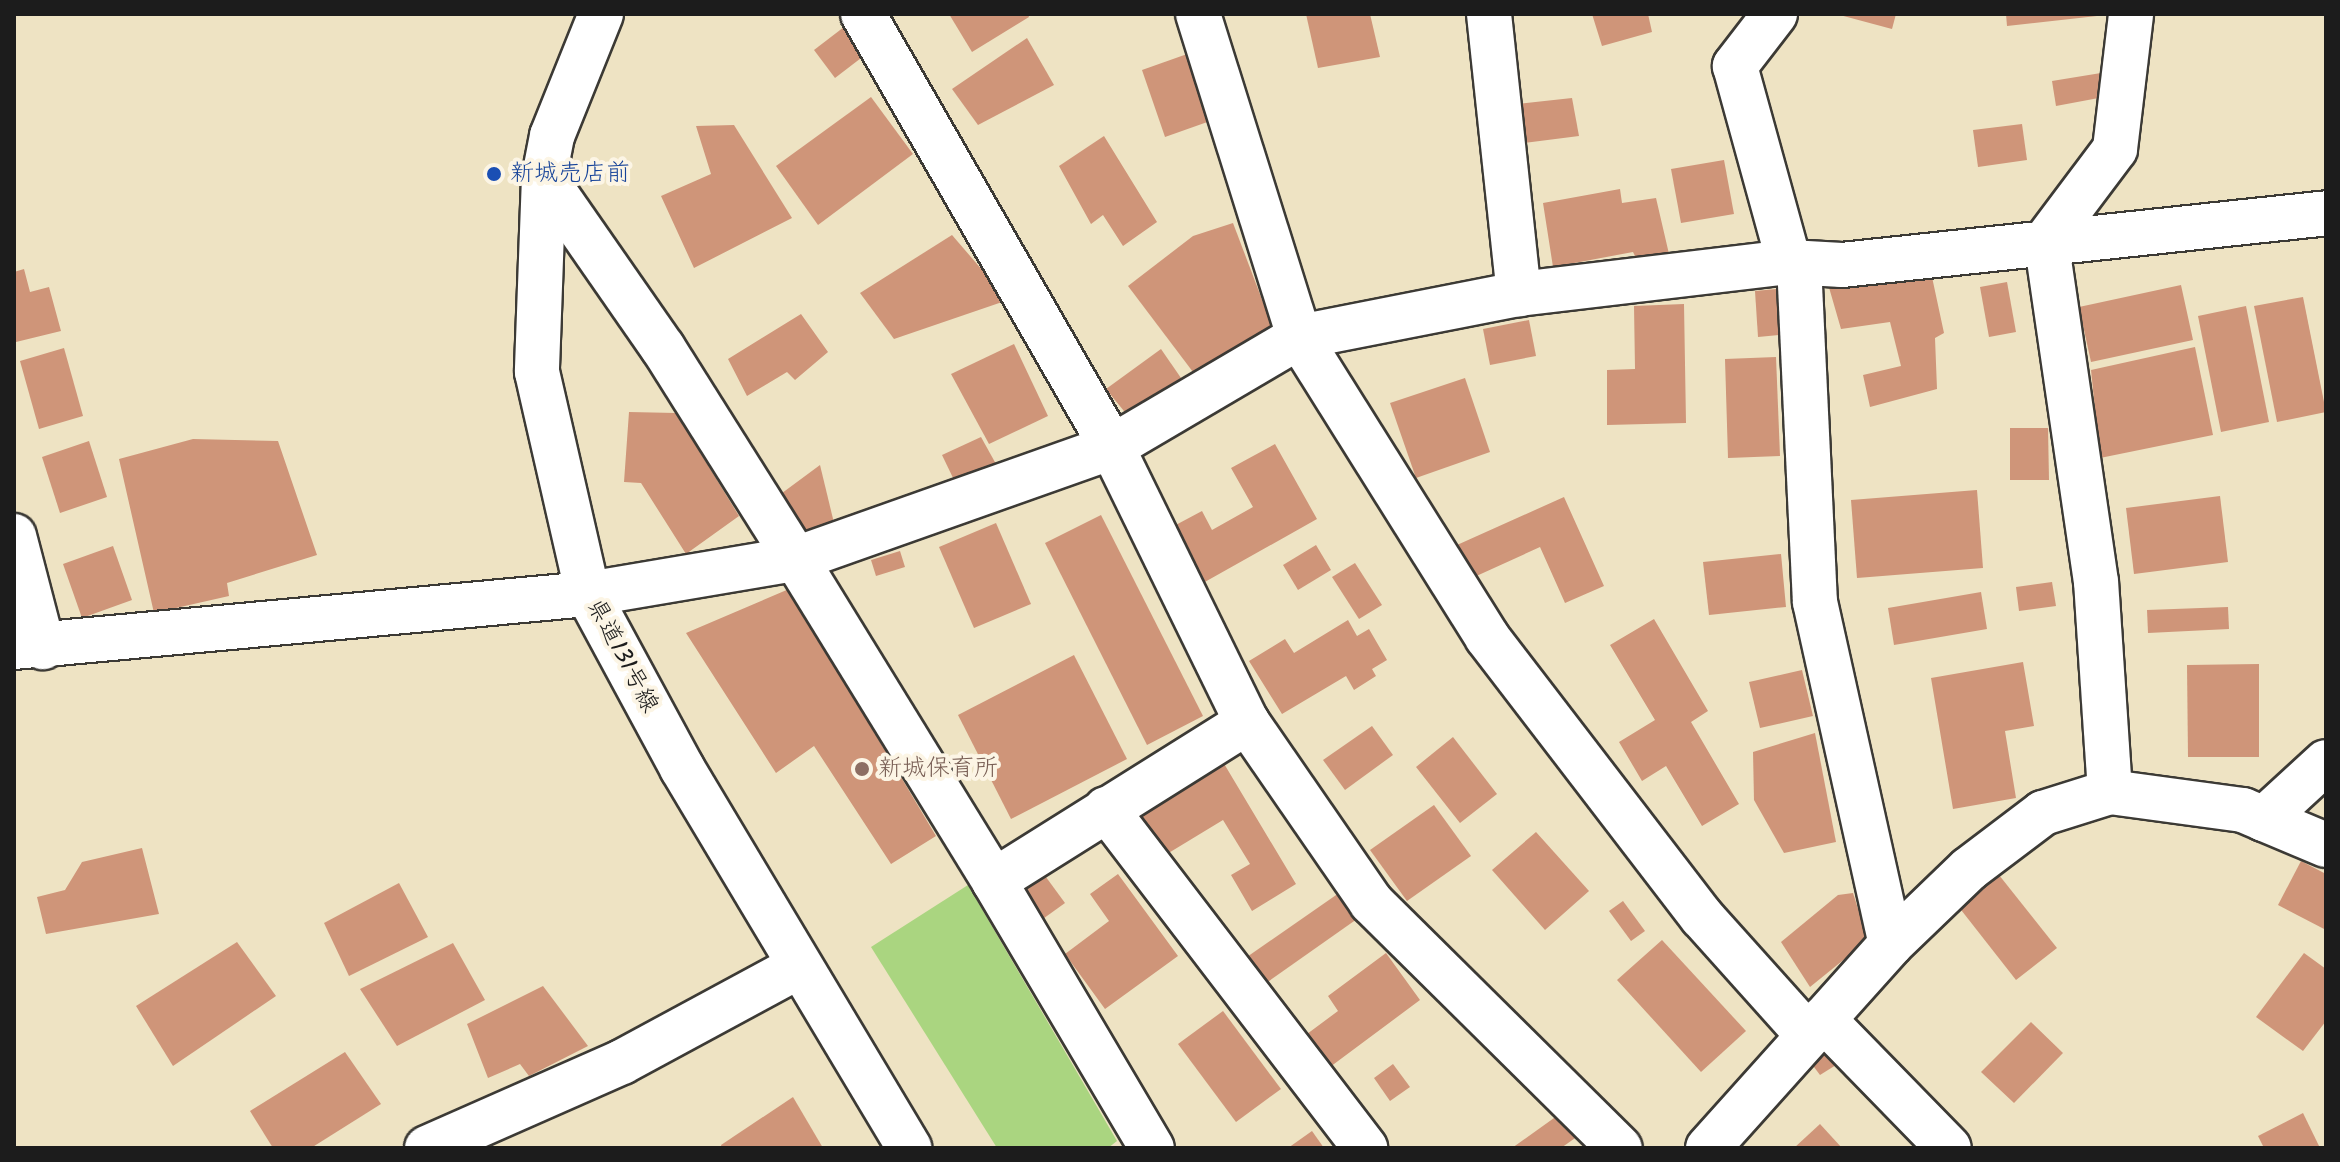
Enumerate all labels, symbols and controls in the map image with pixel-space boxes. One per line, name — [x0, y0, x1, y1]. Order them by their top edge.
place label: 新城売店前 — [510, 160, 630, 188]
marker: 新城売店前 — [485, 165, 503, 183]
street label: 県道131号線 — [580, 594, 664, 718]
place label: 新城保育所 — [878, 755, 998, 783]
marker: 新城保育所 — [853, 760, 871, 778]

